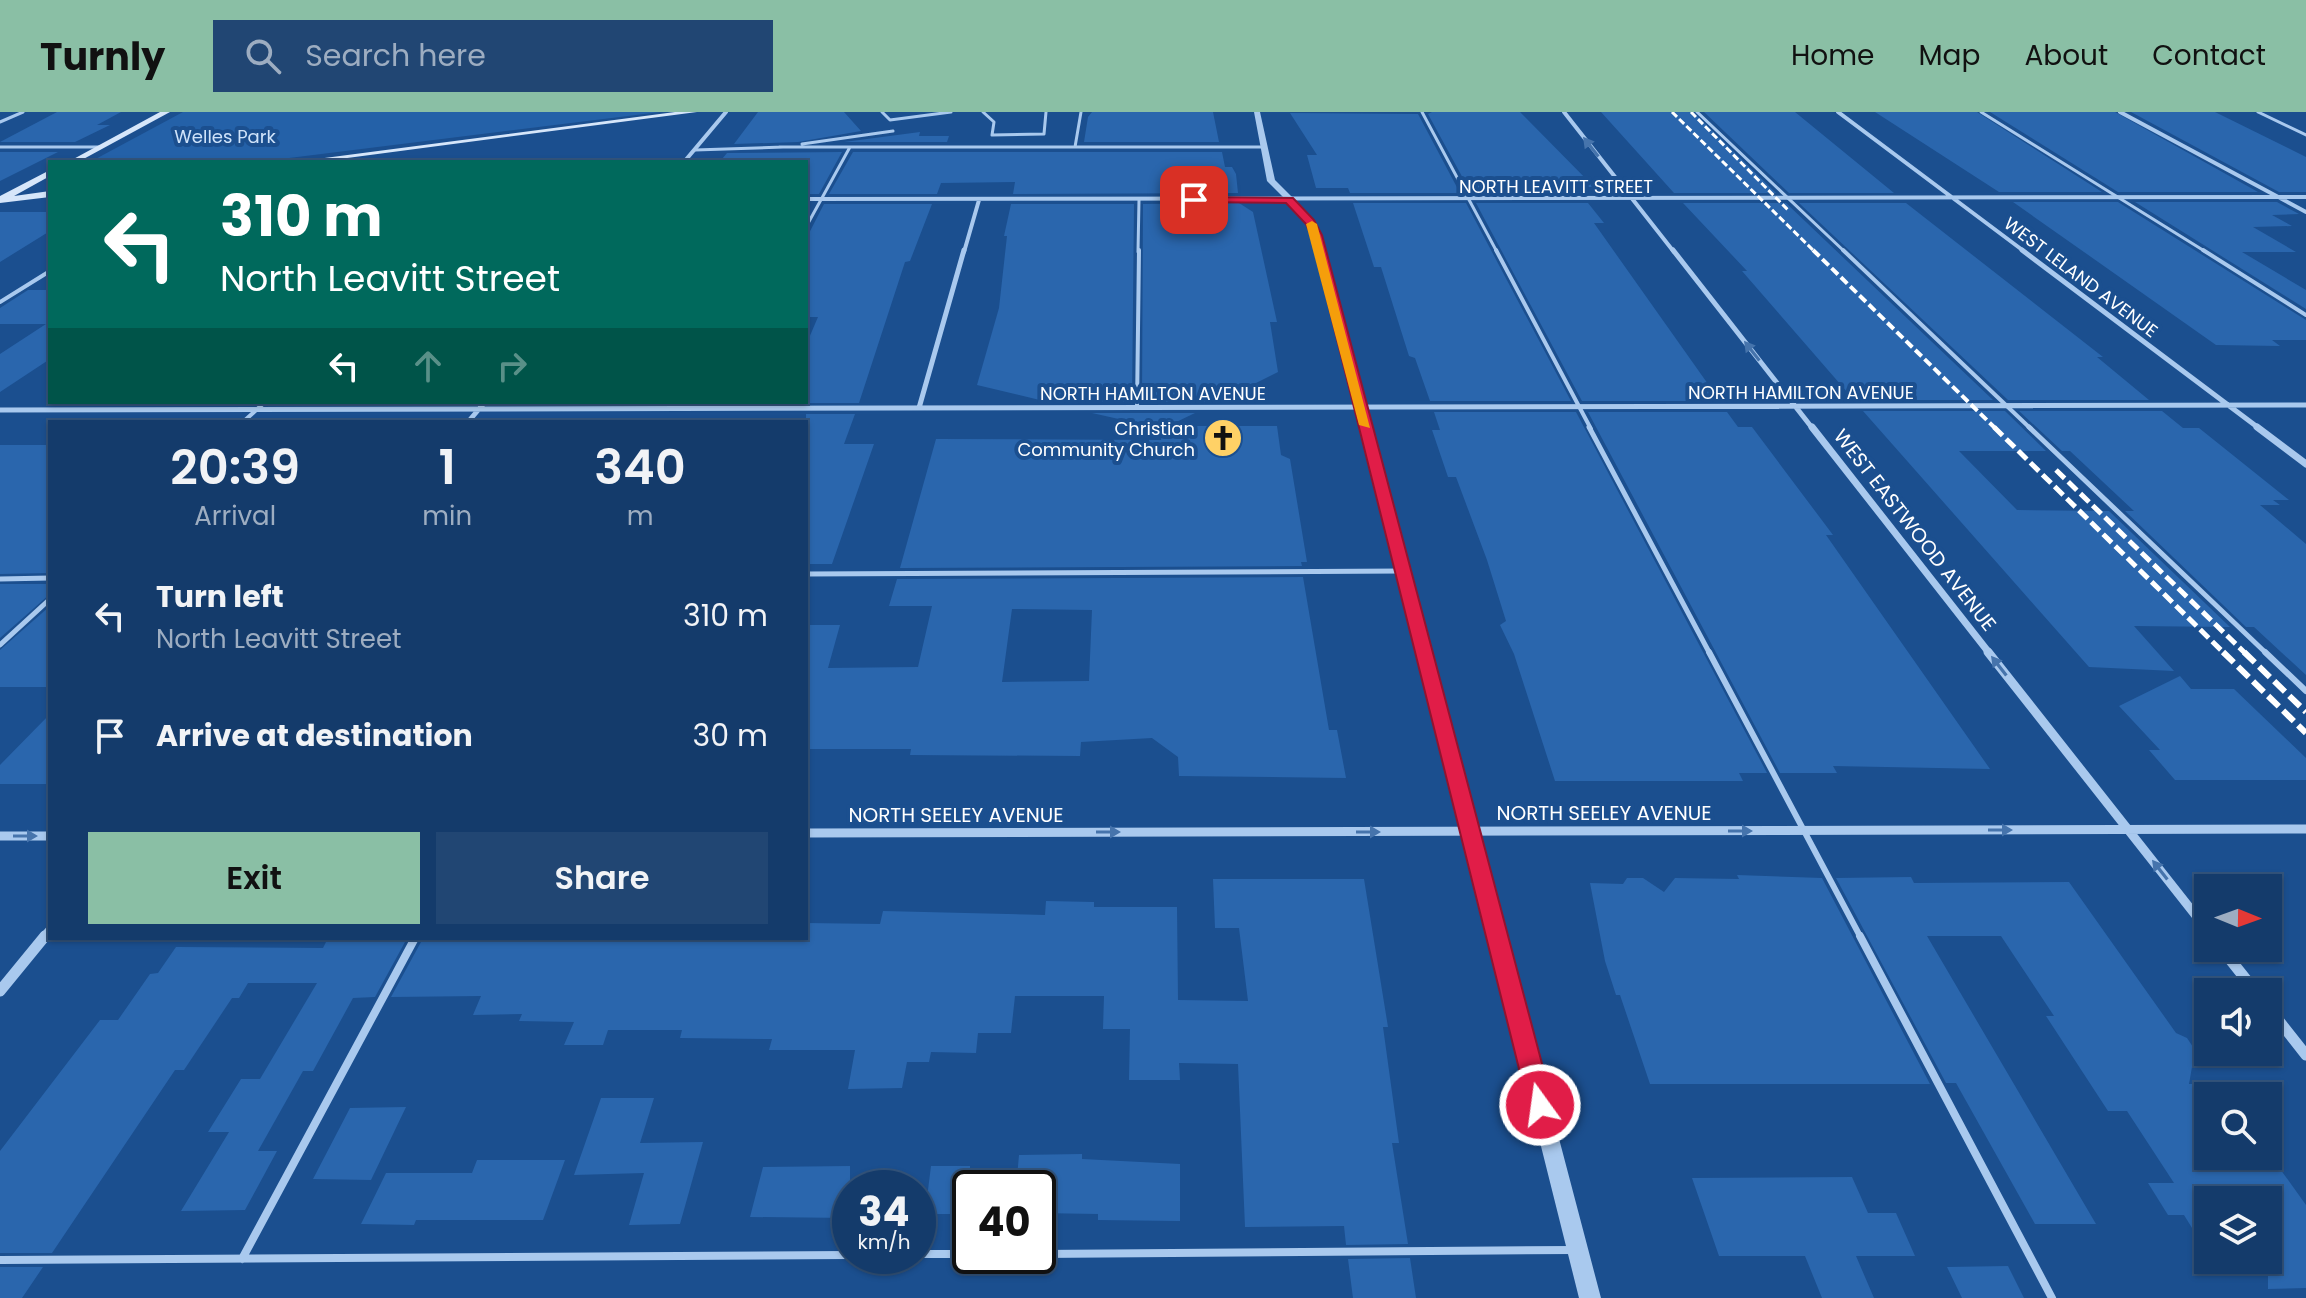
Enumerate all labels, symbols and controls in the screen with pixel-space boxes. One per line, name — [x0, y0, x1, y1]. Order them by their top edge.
search box — [213, 20, 773, 92]
text: Turnly — [40, 30, 165, 83]
icon: search — [241, 34, 285, 78]
text: Search here — [305, 34, 486, 77]
text: Home — [1791, 36, 1874, 75]
text: Map — [1918, 36, 1980, 75]
text: About — [2024, 36, 2108, 75]
text: Contact — [2152, 36, 2266, 75]
park label: Welles Park — [174, 124, 276, 149]
one-way arrow — [1584, 137, 1600, 157]
pin — [1160, 166, 1228, 234]
street label: NORTH LEAVITT STREET — [1459, 174, 1653, 199]
text: 310 m — [220, 177, 383, 256]
icon: arrive — [1172, 178, 1216, 222]
icon: left — [88, 192, 192, 296]
street label: WEST LELAND AVENUE — [1999, 211, 2163, 343]
text: North Leavitt Street — [220, 253, 560, 304]
one-way arrow — [1744, 341, 1760, 361]
icon: left — [322, 344, 366, 388]
icon: ahead — [406, 344, 450, 388]
icon: right — [490, 344, 534, 388]
street label: NORTH HAMILTON AVENUE — [1688, 380, 1914, 405]
street label: NORTH HAMILTON AVENUE — [1040, 381, 1266, 406]
place label: Christian Community Church — [1017, 416, 1195, 462]
church icon: Christian Community Church — [1202, 417, 1244, 459]
street label: WEST EASTWOOD AVENUE — [1827, 423, 2003, 637]
text: 20:39 — [170, 434, 300, 501]
text: 1 — [439, 434, 456, 501]
text: 340 — [594, 434, 686, 501]
text: Arrival — [194, 498, 276, 534]
text: min — [422, 498, 472, 534]
text: m — [627, 498, 653, 534]
text: Turn left — [156, 575, 284, 618]
icon: left — [88, 594, 132, 638]
text: 310 m — [683, 594, 768, 637]
text: North Leavitt Street — [156, 621, 402, 657]
one-way arrow — [1991, 656, 2007, 676]
icon: arrive — [88, 714, 132, 758]
text: Arrive at destination — [156, 714, 473, 757]
text: 30 m — [693, 714, 768, 757]
street label: NORTH SEELEY AVENUE — [1496, 799, 1712, 827]
street label: NORTH SEELEY AVENUE — [848, 801, 1064, 829]
one-way arrow — [1988, 824, 2013, 836]
one-way arrow — [1728, 825, 1753, 837]
one-way arrow — [1096, 826, 1121, 838]
one-way arrow — [1356, 826, 1381, 838]
one-way arrow — [13, 830, 38, 842]
button: Exit — [88, 832, 420, 924]
button: Share — [436, 832, 768, 924]
one-way arrow — [2152, 860, 2168, 880]
north arrow — [2194, 874, 2282, 962]
map controls — [2194, 874, 2282, 1274]
button: sound — [2194, 978, 2282, 1066]
position arrow — [1498, 1063, 1582, 1147]
button: search — [2194, 1082, 2282, 1170]
speed limit sign: 40 — [952, 1170, 1056, 1274]
text: 34 — [858, 1184, 910, 1240]
button: layers — [2194, 1186, 2282, 1274]
text: km/h — [857, 1228, 911, 1256]

